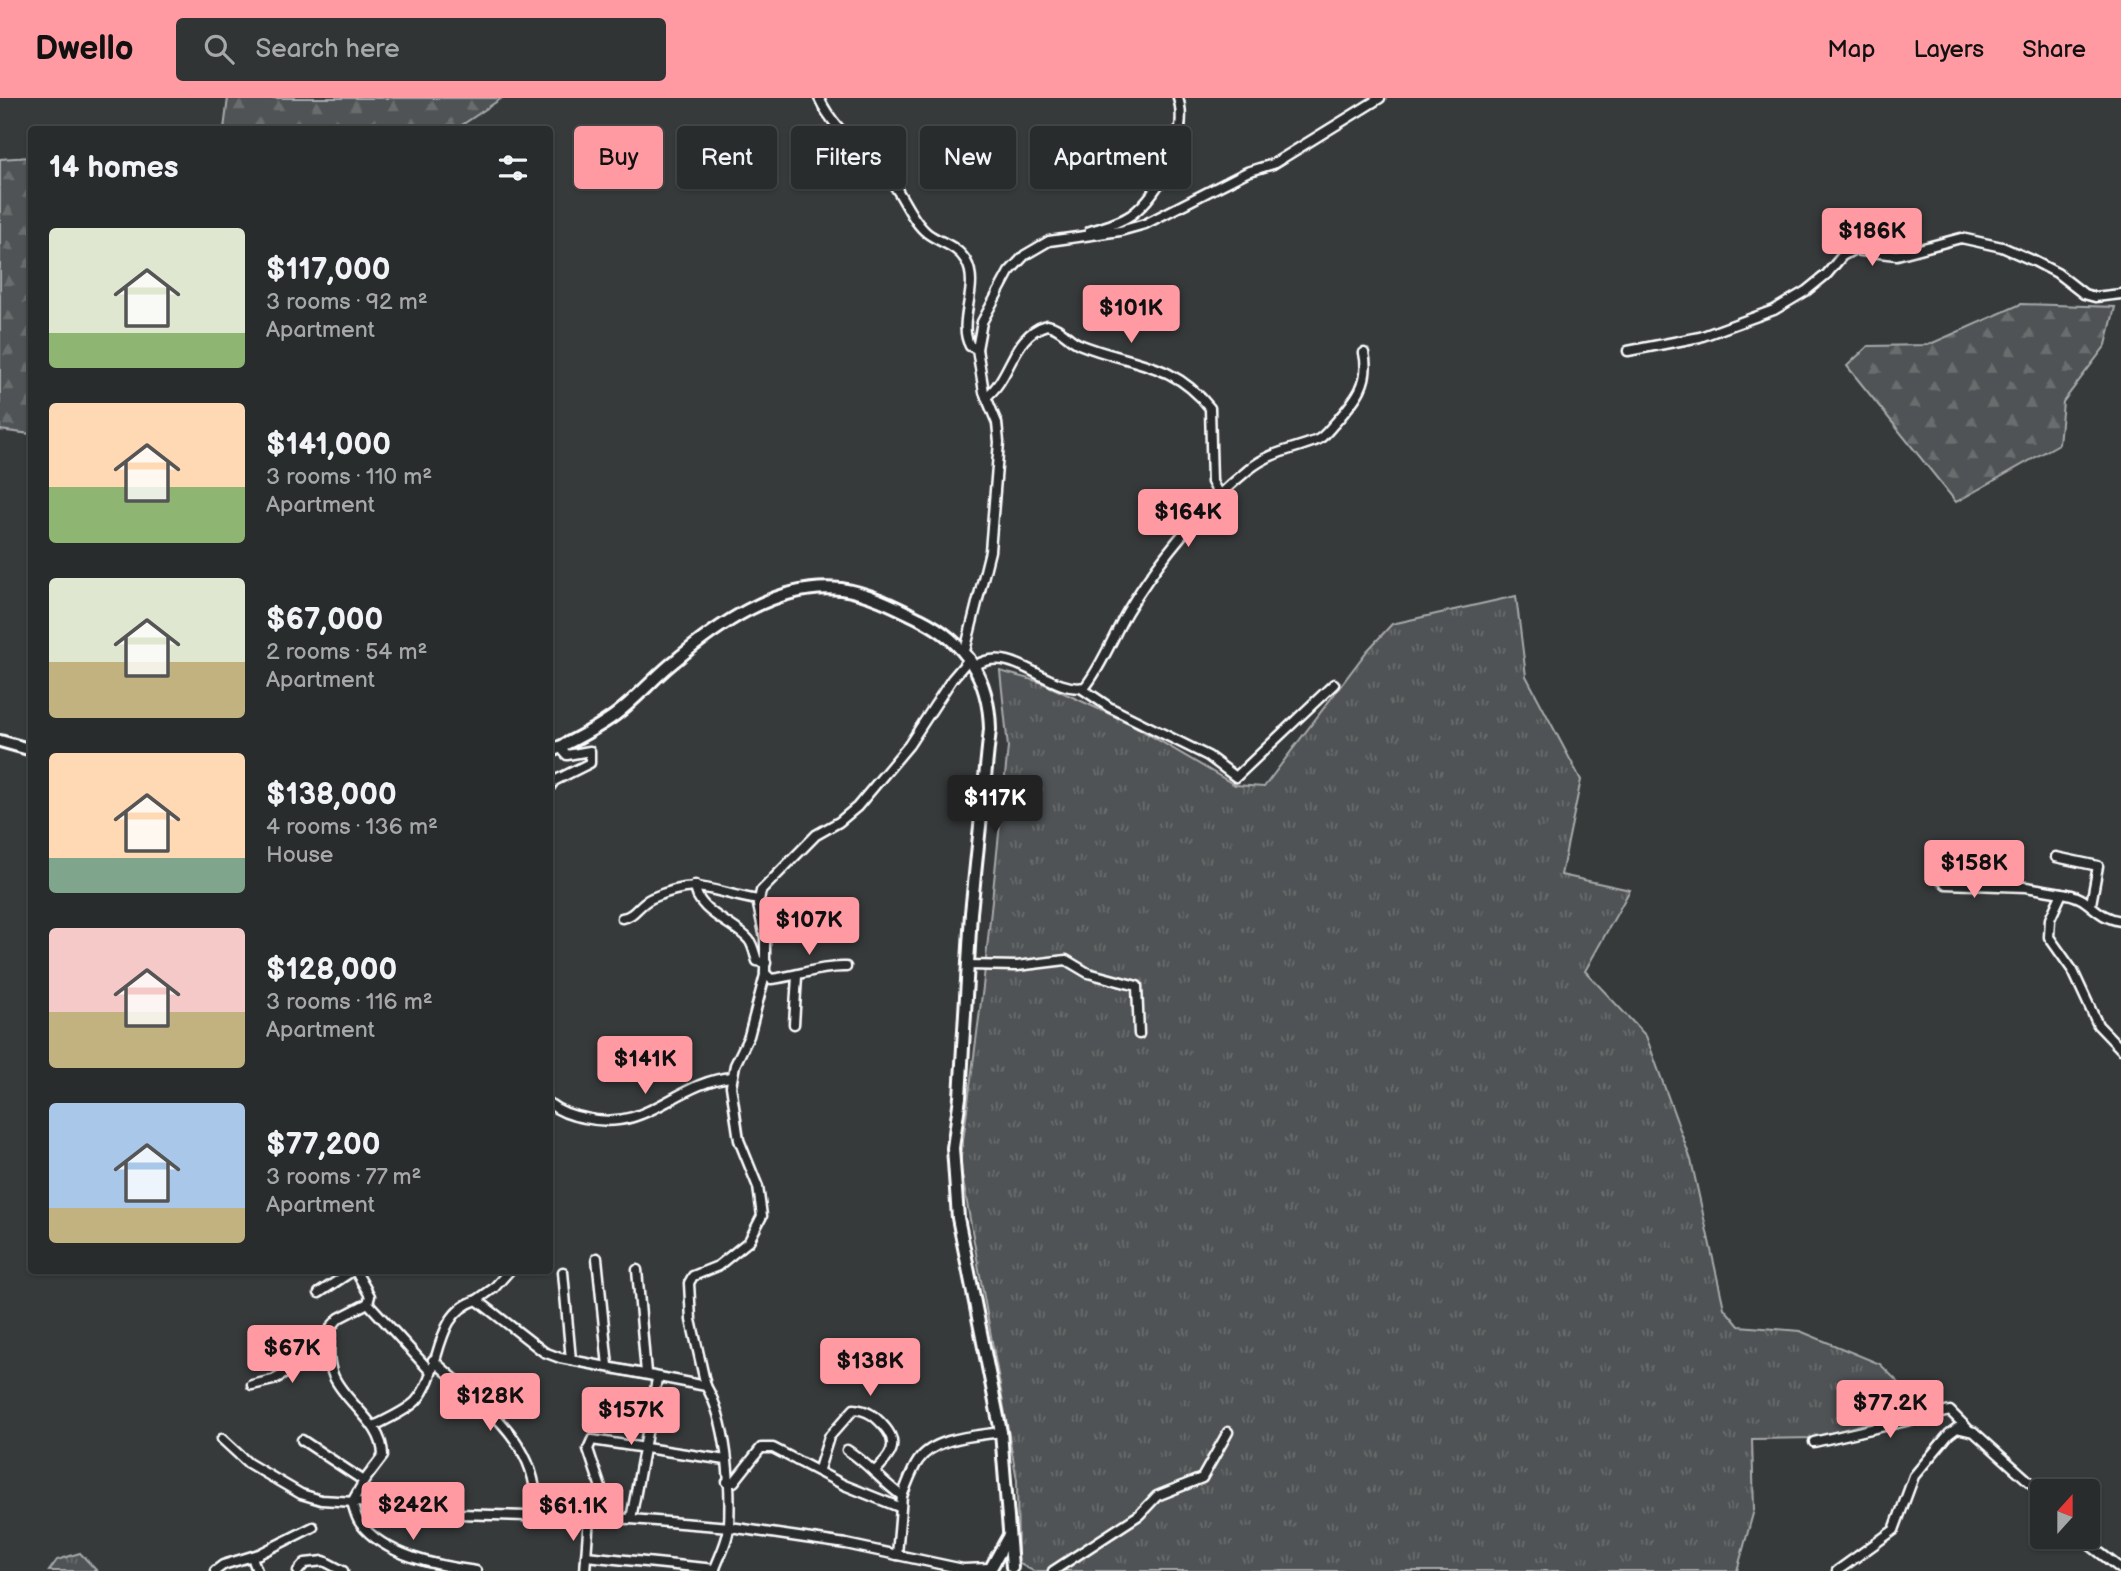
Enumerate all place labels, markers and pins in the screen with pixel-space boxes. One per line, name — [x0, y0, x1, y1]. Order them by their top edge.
pin: $186K — [1823, 208, 1921, 268]
pin: $101K — [1082, 286, 1180, 345]
pin: $164K — [1139, 490, 1237, 549]
pin: $117K — [946, 776, 1044, 835]
pin: $158K — [1925, 840, 2023, 900]
pin: $107K — [760, 898, 858, 957]
pin: $141K — [596, 1037, 694, 1096]
pin: $67K — [251, 1326, 333, 1385]
pin: $138K — [821, 1338, 919, 1398]
pin: $128K — [441, 1374, 539, 1433]
pin: $77.2K — [1833, 1380, 1947, 1440]
pin: $157K — [582, 1388, 680, 1447]
pin: $242K — [364, 1482, 462, 1542]
pin: $61.1K — [516, 1484, 630, 1543]

